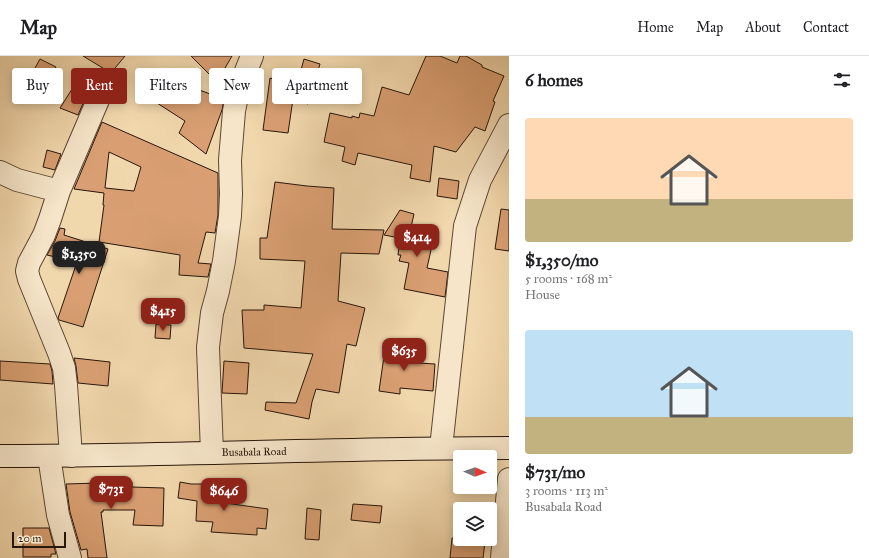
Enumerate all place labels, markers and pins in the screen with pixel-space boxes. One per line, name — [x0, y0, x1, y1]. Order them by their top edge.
pin: $414 — [393, 224, 441, 258]
pin: $1,350 — [46, 241, 112, 275]
pin: $415 — [139, 298, 187, 332]
pin: $635 — [380, 338, 428, 372]
pin: $731 — [87, 476, 135, 510]
pin: $646 — [200, 478, 248, 512]

